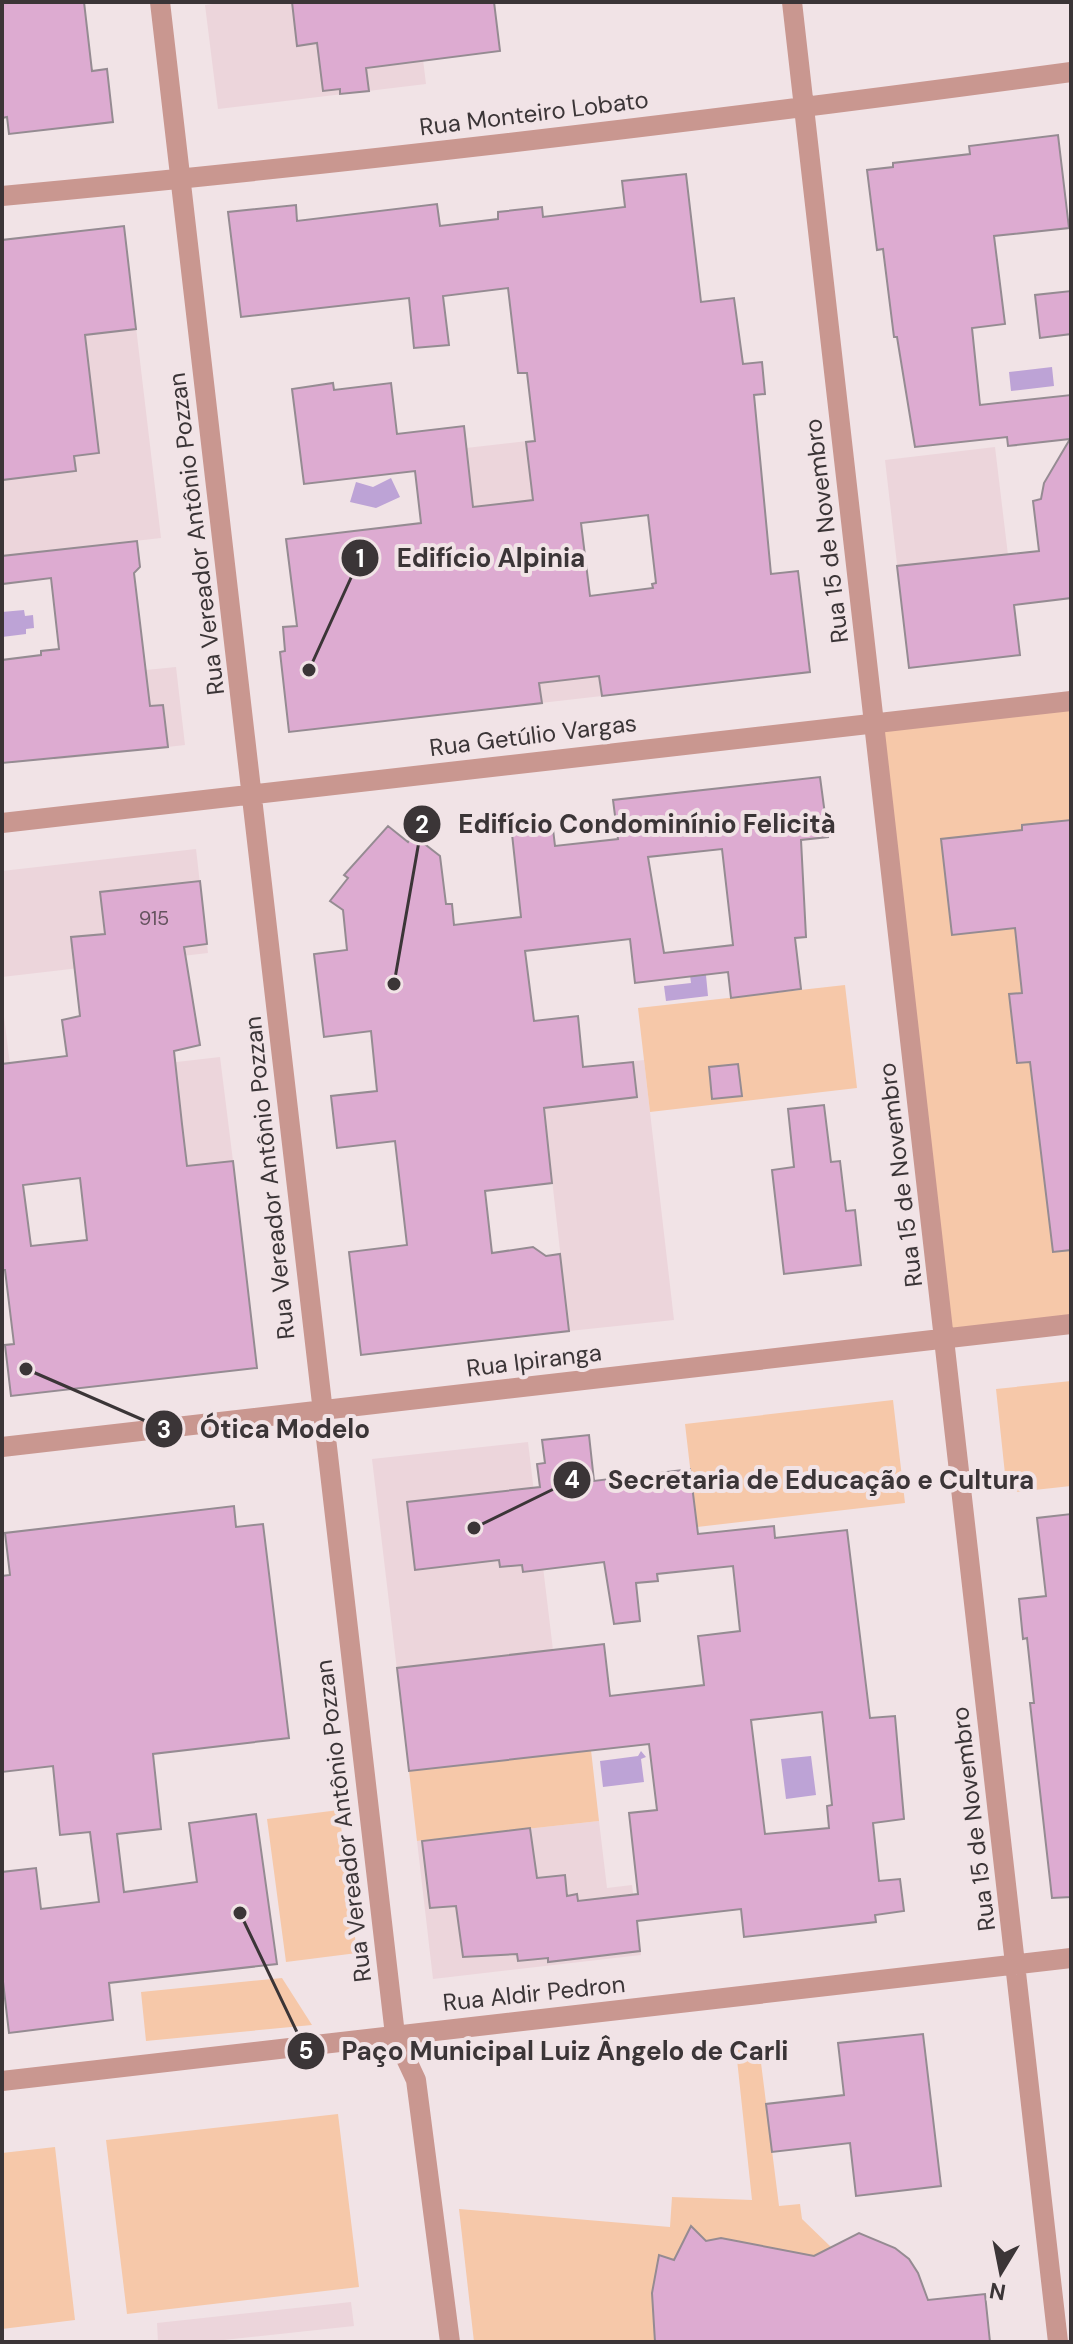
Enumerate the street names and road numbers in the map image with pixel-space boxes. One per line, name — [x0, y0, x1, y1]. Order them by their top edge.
street label: Rua Monteiro Lobato — [418, 84, 650, 142]
street label: Rua Vereador Antônio Pozzan — [161, 371, 231, 697]
street label: Rua 15 de Novembro — [797, 417, 855, 645]
street label: Rua Getúlio Vargas — [428, 707, 638, 763]
street label: Rua Vereador Antônio Pozzan — [237, 1015, 301, 1341]
street label: Rua 15 de Novembro — [871, 1061, 929, 1289]
street label: Rua Ipiranga — [465, 1336, 603, 1384]
street label: Rua Vereador Antônio Pozzan — [308, 1658, 378, 1984]
street label: Rua 15 de Novembro — [944, 1705, 1002, 1933]
street label: Rua Aldir Pedron — [441, 1968, 627, 2018]

